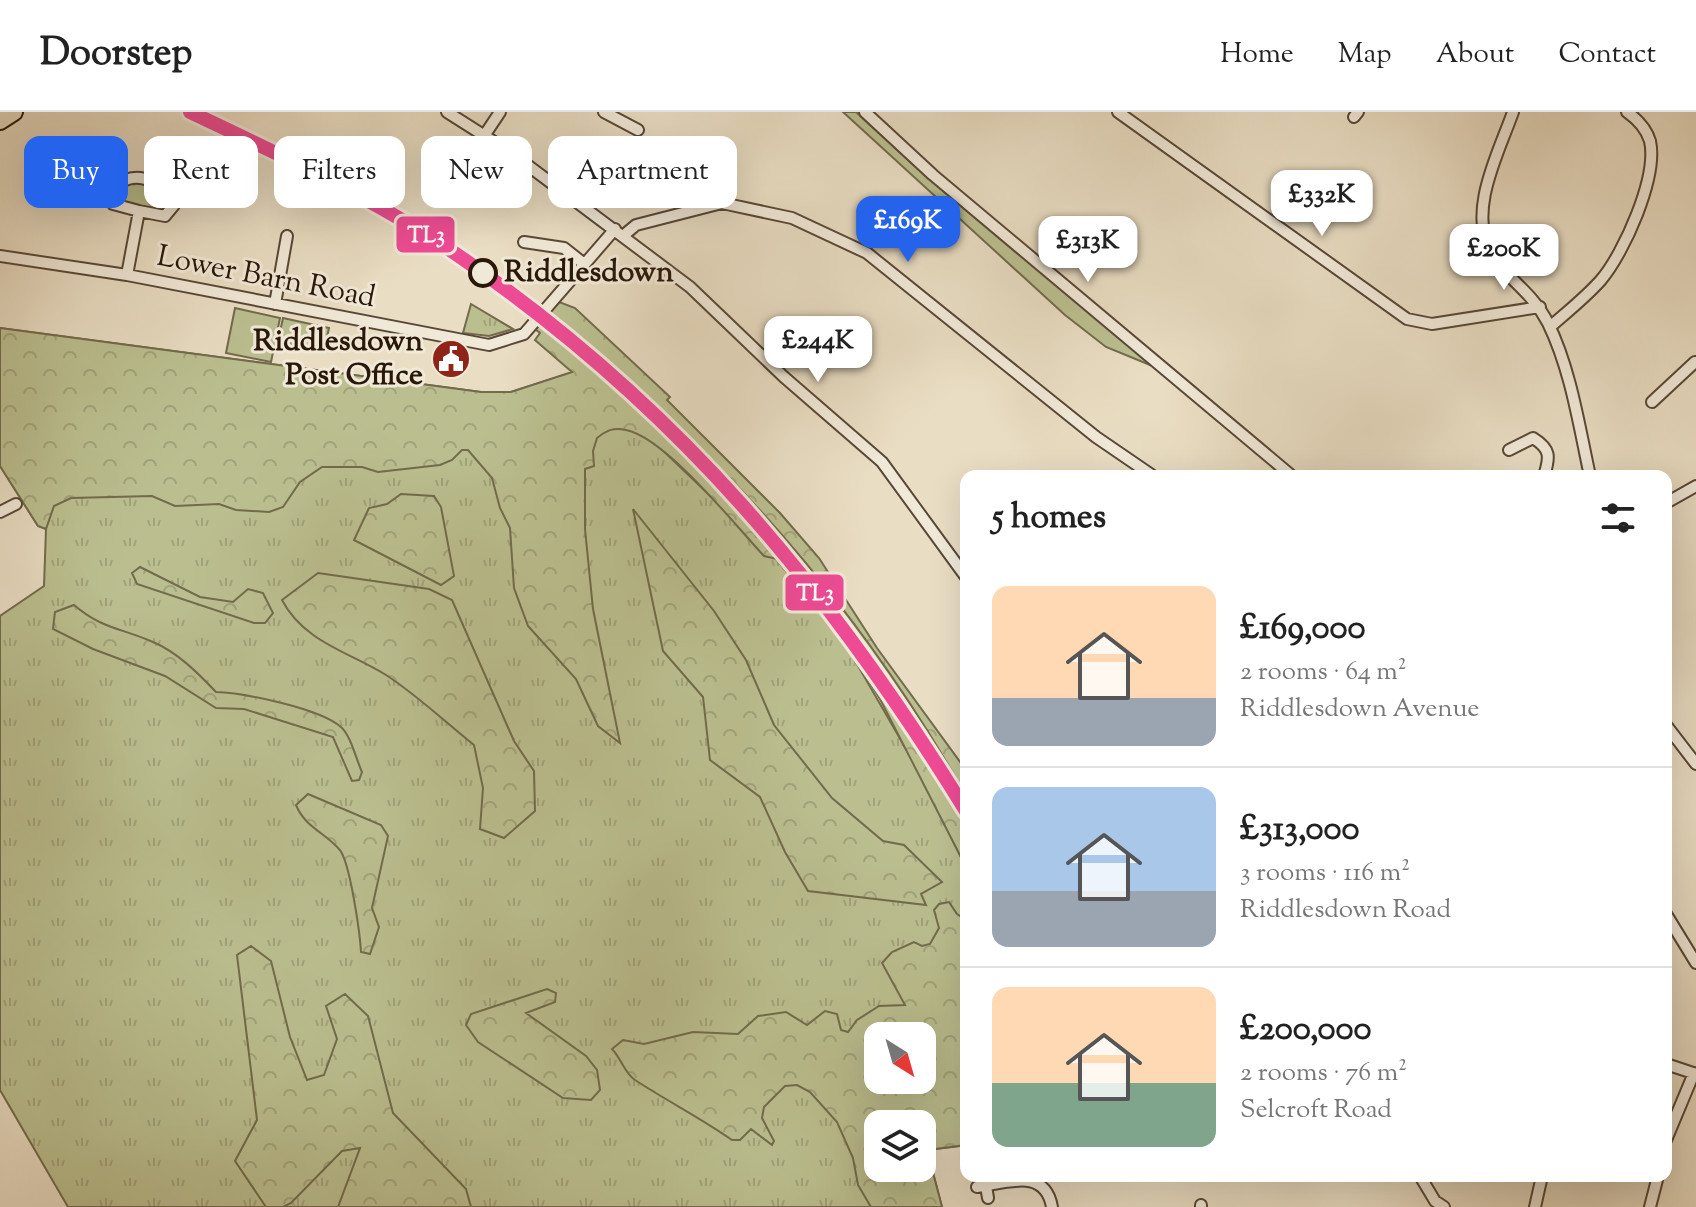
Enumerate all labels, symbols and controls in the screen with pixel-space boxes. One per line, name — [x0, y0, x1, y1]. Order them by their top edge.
text: Doorstep — [40, 28, 192, 82]
text: Home — [1220, 35, 1294, 75]
text: Map — [1338, 35, 1392, 75]
text: About — [1436, 35, 1514, 75]
text: Contact — [1558, 35, 1656, 75]
chip: Buy — [24, 136, 128, 208]
chip: Rent — [144, 136, 258, 208]
chip: Filters — [274, 136, 405, 208]
chip: New — [421, 136, 532, 208]
chip: Apartment — [548, 136, 737, 208]
pin: £332K — [1266, 170, 1378, 238]
text: £332K — [1289, 177, 1355, 214]
pin: £169K — [852, 196, 964, 264]
text: £169K — [874, 203, 942, 240]
line badge: TL3 — [395, 215, 456, 254]
pin: £313K — [1032, 216, 1144, 284]
text: TL3 — [407, 221, 445, 253]
text: £313K — [1056, 223, 1120, 260]
pin: £200K — [1448, 224, 1560, 292]
text: £200K — [1468, 231, 1540, 268]
street label: Lower Barn Road — [153, 236, 379, 320]
place label: Riddlesdown — [504, 252, 674, 295]
marker: Riddlesdown — [469, 259, 497, 287]
pin: £244K — [762, 316, 874, 384]
place label: Riddlesdown Post Office — [253, 321, 423, 398]
text: £244K — [782, 323, 854, 360]
public building icon: Riddlesdown Post Office — [430, 338, 472, 380]
text: 5 homes — [992, 494, 1106, 543]
icon: filters — [1596, 496, 1640, 540]
line badge: TL3 — [784, 573, 845, 612]
text: TL3 — [796, 579, 834, 611]
text: £169,000 — [1240, 605, 1365, 654]
icon: home — [1056, 618, 1152, 714]
text: 2 rooms · 64 m² — [1240, 654, 1407, 691]
text: Riddlesdown Avenue — [1240, 691, 1480, 728]
text: £313,000 — [1240, 806, 1359, 855]
icon: home — [1056, 819, 1152, 915]
text: 3 rooms · 116 m² — [1240, 855, 1410, 892]
text: Riddlesdown Road — [1240, 892, 1451, 929]
text: £200,000 — [1240, 1006, 1371, 1055]
icon: home — [1056, 1019, 1152, 1115]
north arrow — [864, 1022, 936, 1094]
map controls — [864, 1022, 936, 1182]
text: 2 rooms · 76 m² — [1240, 1055, 1407, 1092]
text: Selcroft Road — [1240, 1092, 1392, 1129]
button: layers — [864, 1110, 936, 1182]

